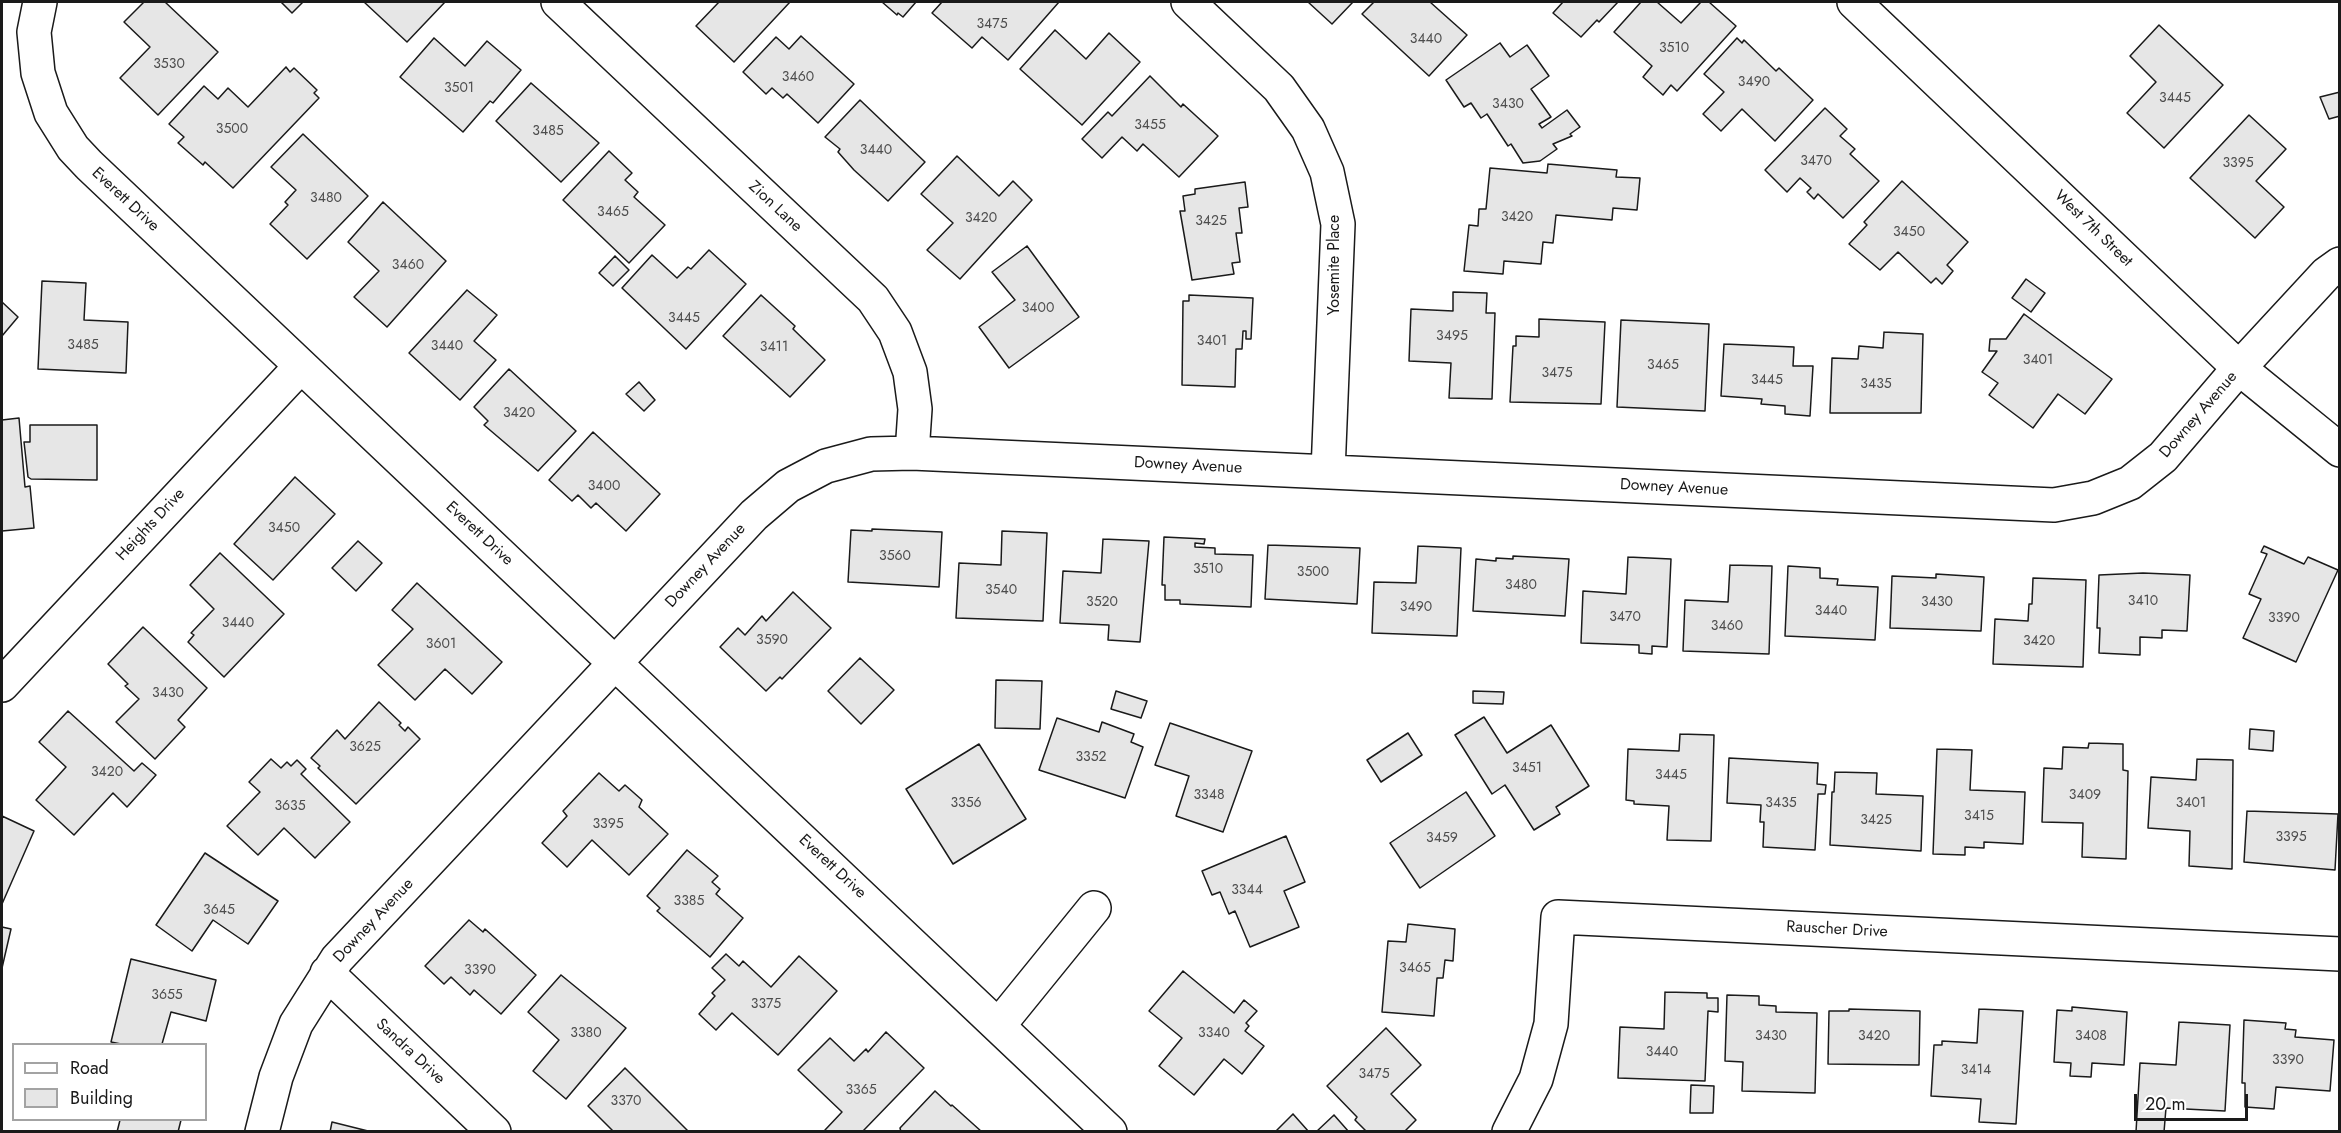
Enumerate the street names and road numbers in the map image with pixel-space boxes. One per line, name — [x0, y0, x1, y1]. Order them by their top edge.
street label: Everett Drive — [87, 164, 163, 236]
street label: Zion Lane — [744, 177, 806, 237]
street label: West 7th Street — [2050, 187, 2136, 271]
street label: Yosemite Place — [1325, 215, 1345, 315]
street label: Downey Avenue — [2156, 368, 2242, 462]
street label: Downey Avenue — [1133, 454, 1243, 478]
street label: Downey Avenue — [1619, 476, 1729, 500]
street label: Heights Drive — [113, 485, 189, 565]
street label: Everett Drive — [441, 498, 517, 570]
street label: Downey Avenue — [662, 520, 750, 612]
street label: Everett Drive — [794, 831, 870, 903]
street label: Downey Avenue — [330, 875, 418, 967]
street label: Rauscher Drive — [1786, 918, 1888, 942]
street label: Sandra Drive — [371, 1015, 449, 1089]

